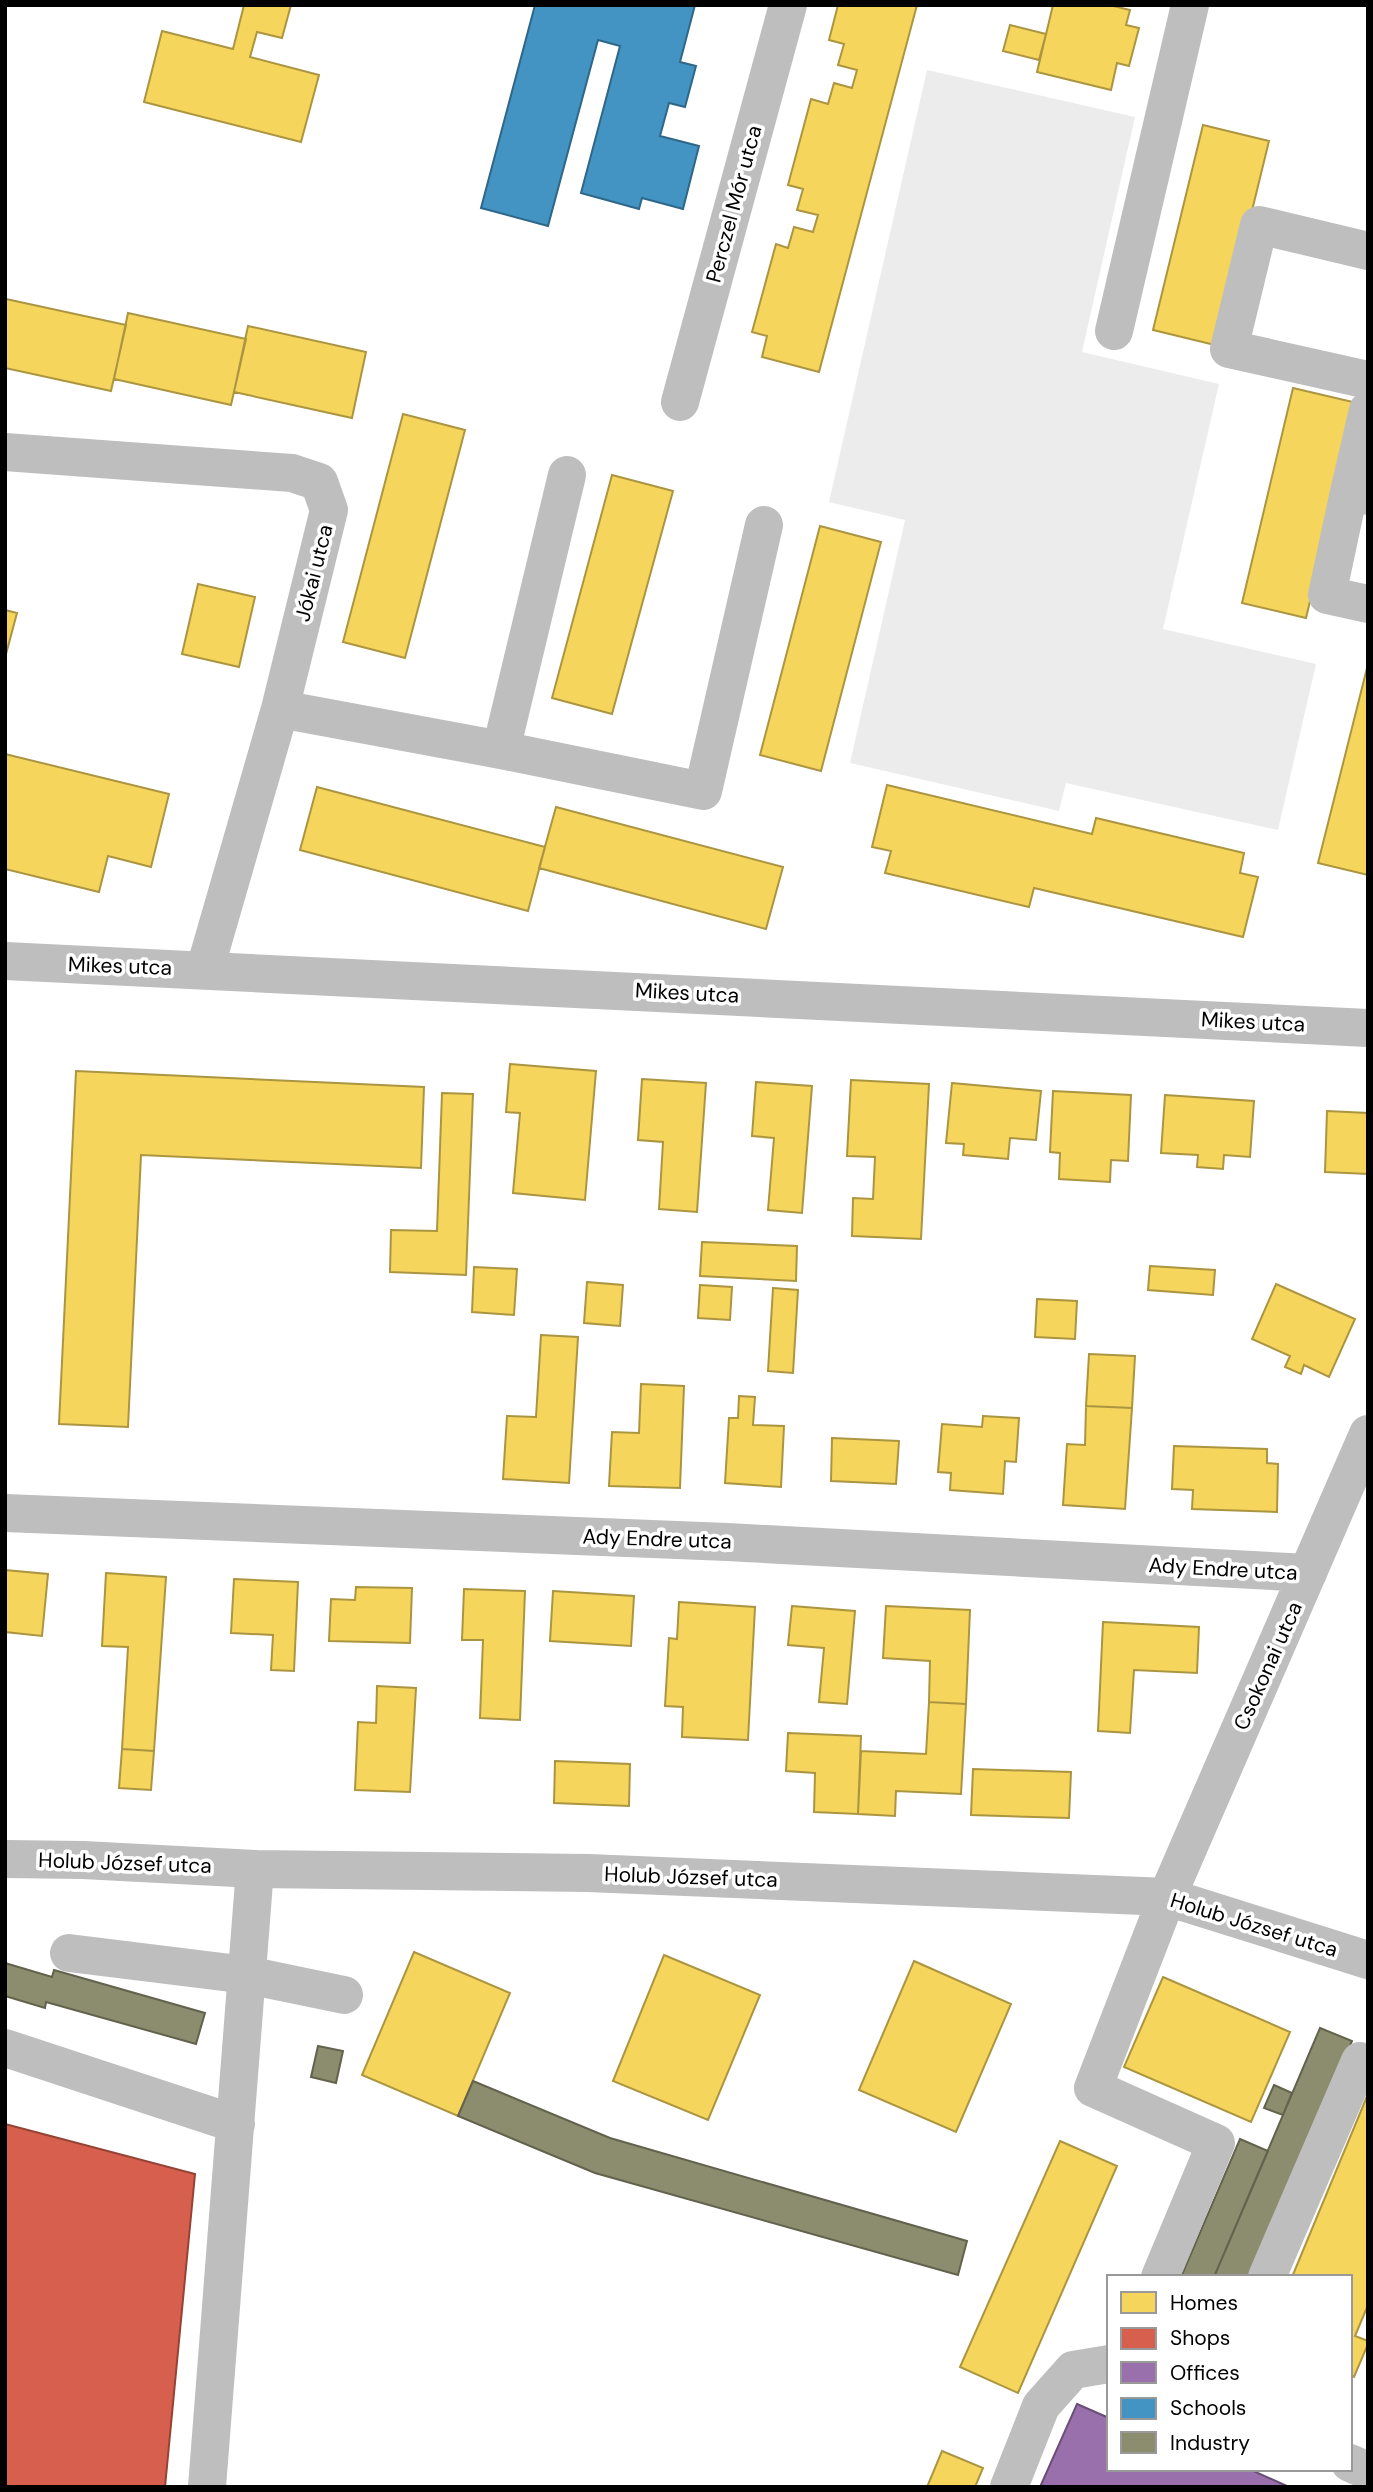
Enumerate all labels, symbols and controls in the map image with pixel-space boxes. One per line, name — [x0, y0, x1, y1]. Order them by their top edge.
street label: Perczel Mór utca — [700, 122, 768, 286]
street label: Jókai utca — [288, 522, 340, 624]
street label: Mikes utca — [68, 950, 172, 982]
street label: Mikes utca — [634, 976, 740, 1010]
street label: Mikes utca — [1200, 1005, 1306, 1039]
street label: Ady Endre utca — [582, 1522, 732, 1556]
street label: Ady Endre utca — [1148, 1551, 1298, 1587]
street label: Csokonai utca — [1227, 1597, 1309, 1735]
street label: Holub József utca — [38, 1846, 212, 1880]
street label: Holub József utca — [604, 1860, 778, 1894]
street label: Holub József utca — [1167, 1886, 1341, 1964]
legend — [1107, 2275, 1352, 2471]
text: Homes — [1170, 2289, 1238, 2317]
text: Shops — [1170, 2324, 1230, 2352]
text: Offices — [1170, 2359, 1240, 2387]
text: Schools — [1170, 2394, 1246, 2422]
text: Industry — [1170, 2429, 1250, 2457]

